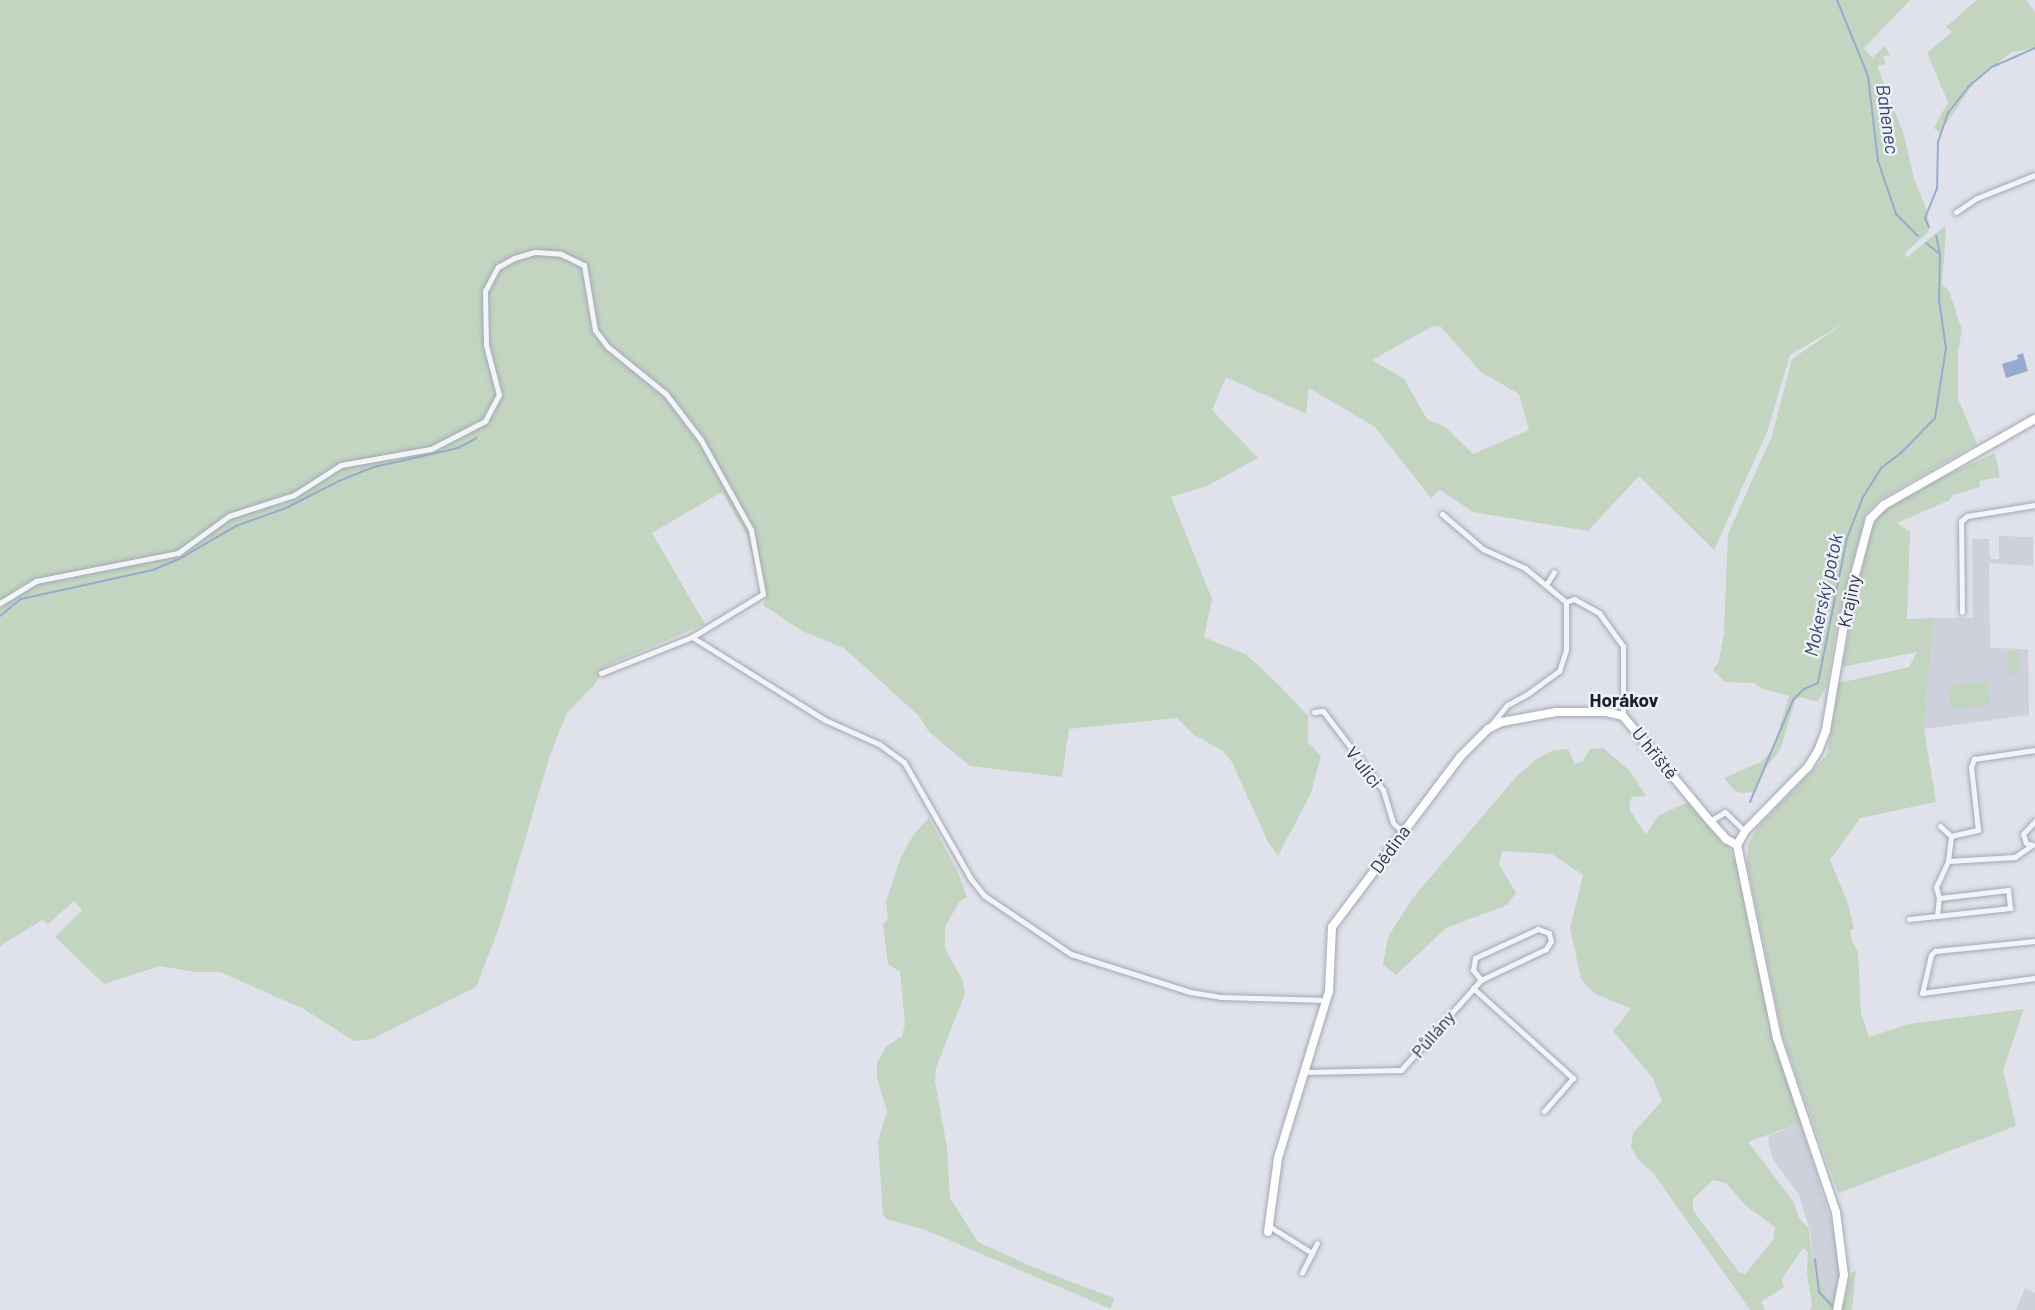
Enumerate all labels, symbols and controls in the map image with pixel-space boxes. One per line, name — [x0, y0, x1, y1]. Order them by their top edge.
water label: Bahenec — [1872, 83, 1904, 155]
water label: Mokerský potok — [1799, 532, 1847, 658]
street label: Krajiny — [1833, 573, 1865, 629]
district label: Horákov — [1590, 689, 1658, 711]
street label: U hřiště — [1628, 723, 1682, 783]
street label: V ulici — [1341, 742, 1387, 792]
street label: Dědina — [1365, 821, 1415, 877]
street label: Půllány — [1407, 1006, 1459, 1062]

